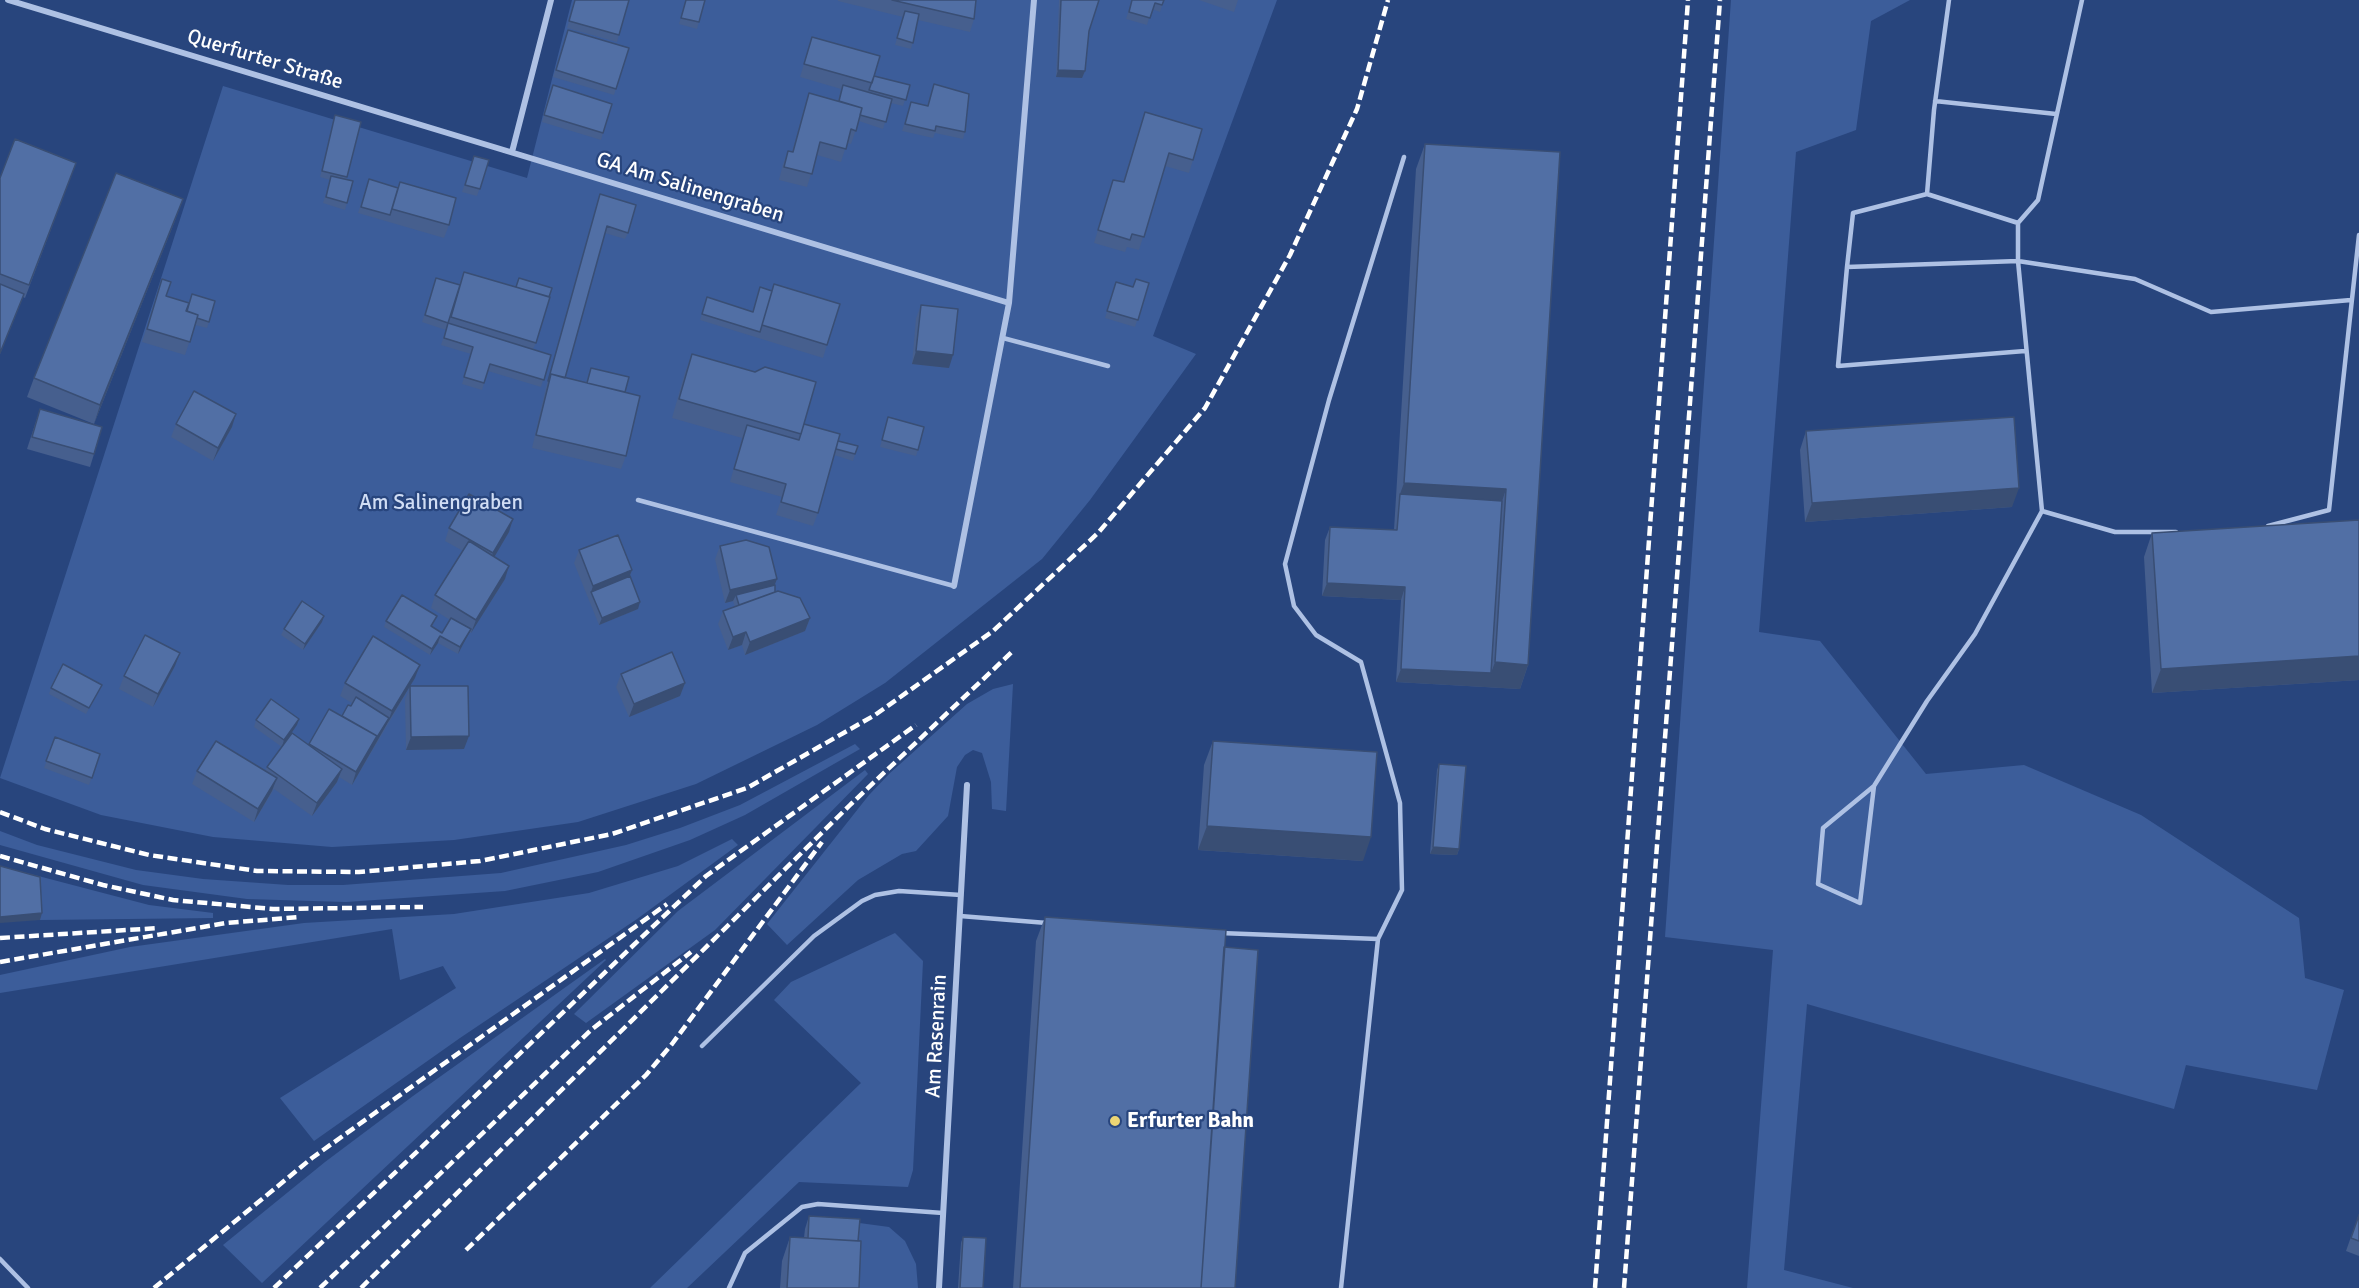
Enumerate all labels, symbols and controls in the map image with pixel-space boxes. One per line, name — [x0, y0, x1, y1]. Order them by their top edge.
street label: Querfurter Straße — [184, 24, 346, 96]
street label: GA Am Salinengraben — [593, 147, 787, 229]
park label: Am Salinengraben — [359, 490, 523, 516]
street label: Am Rasenrain — [921, 973, 953, 1099]
place label: Erfurter Bahn — [1127, 1108, 1254, 1134]
marker: Erfurter Bahn — [1108, 1114, 1122, 1128]

